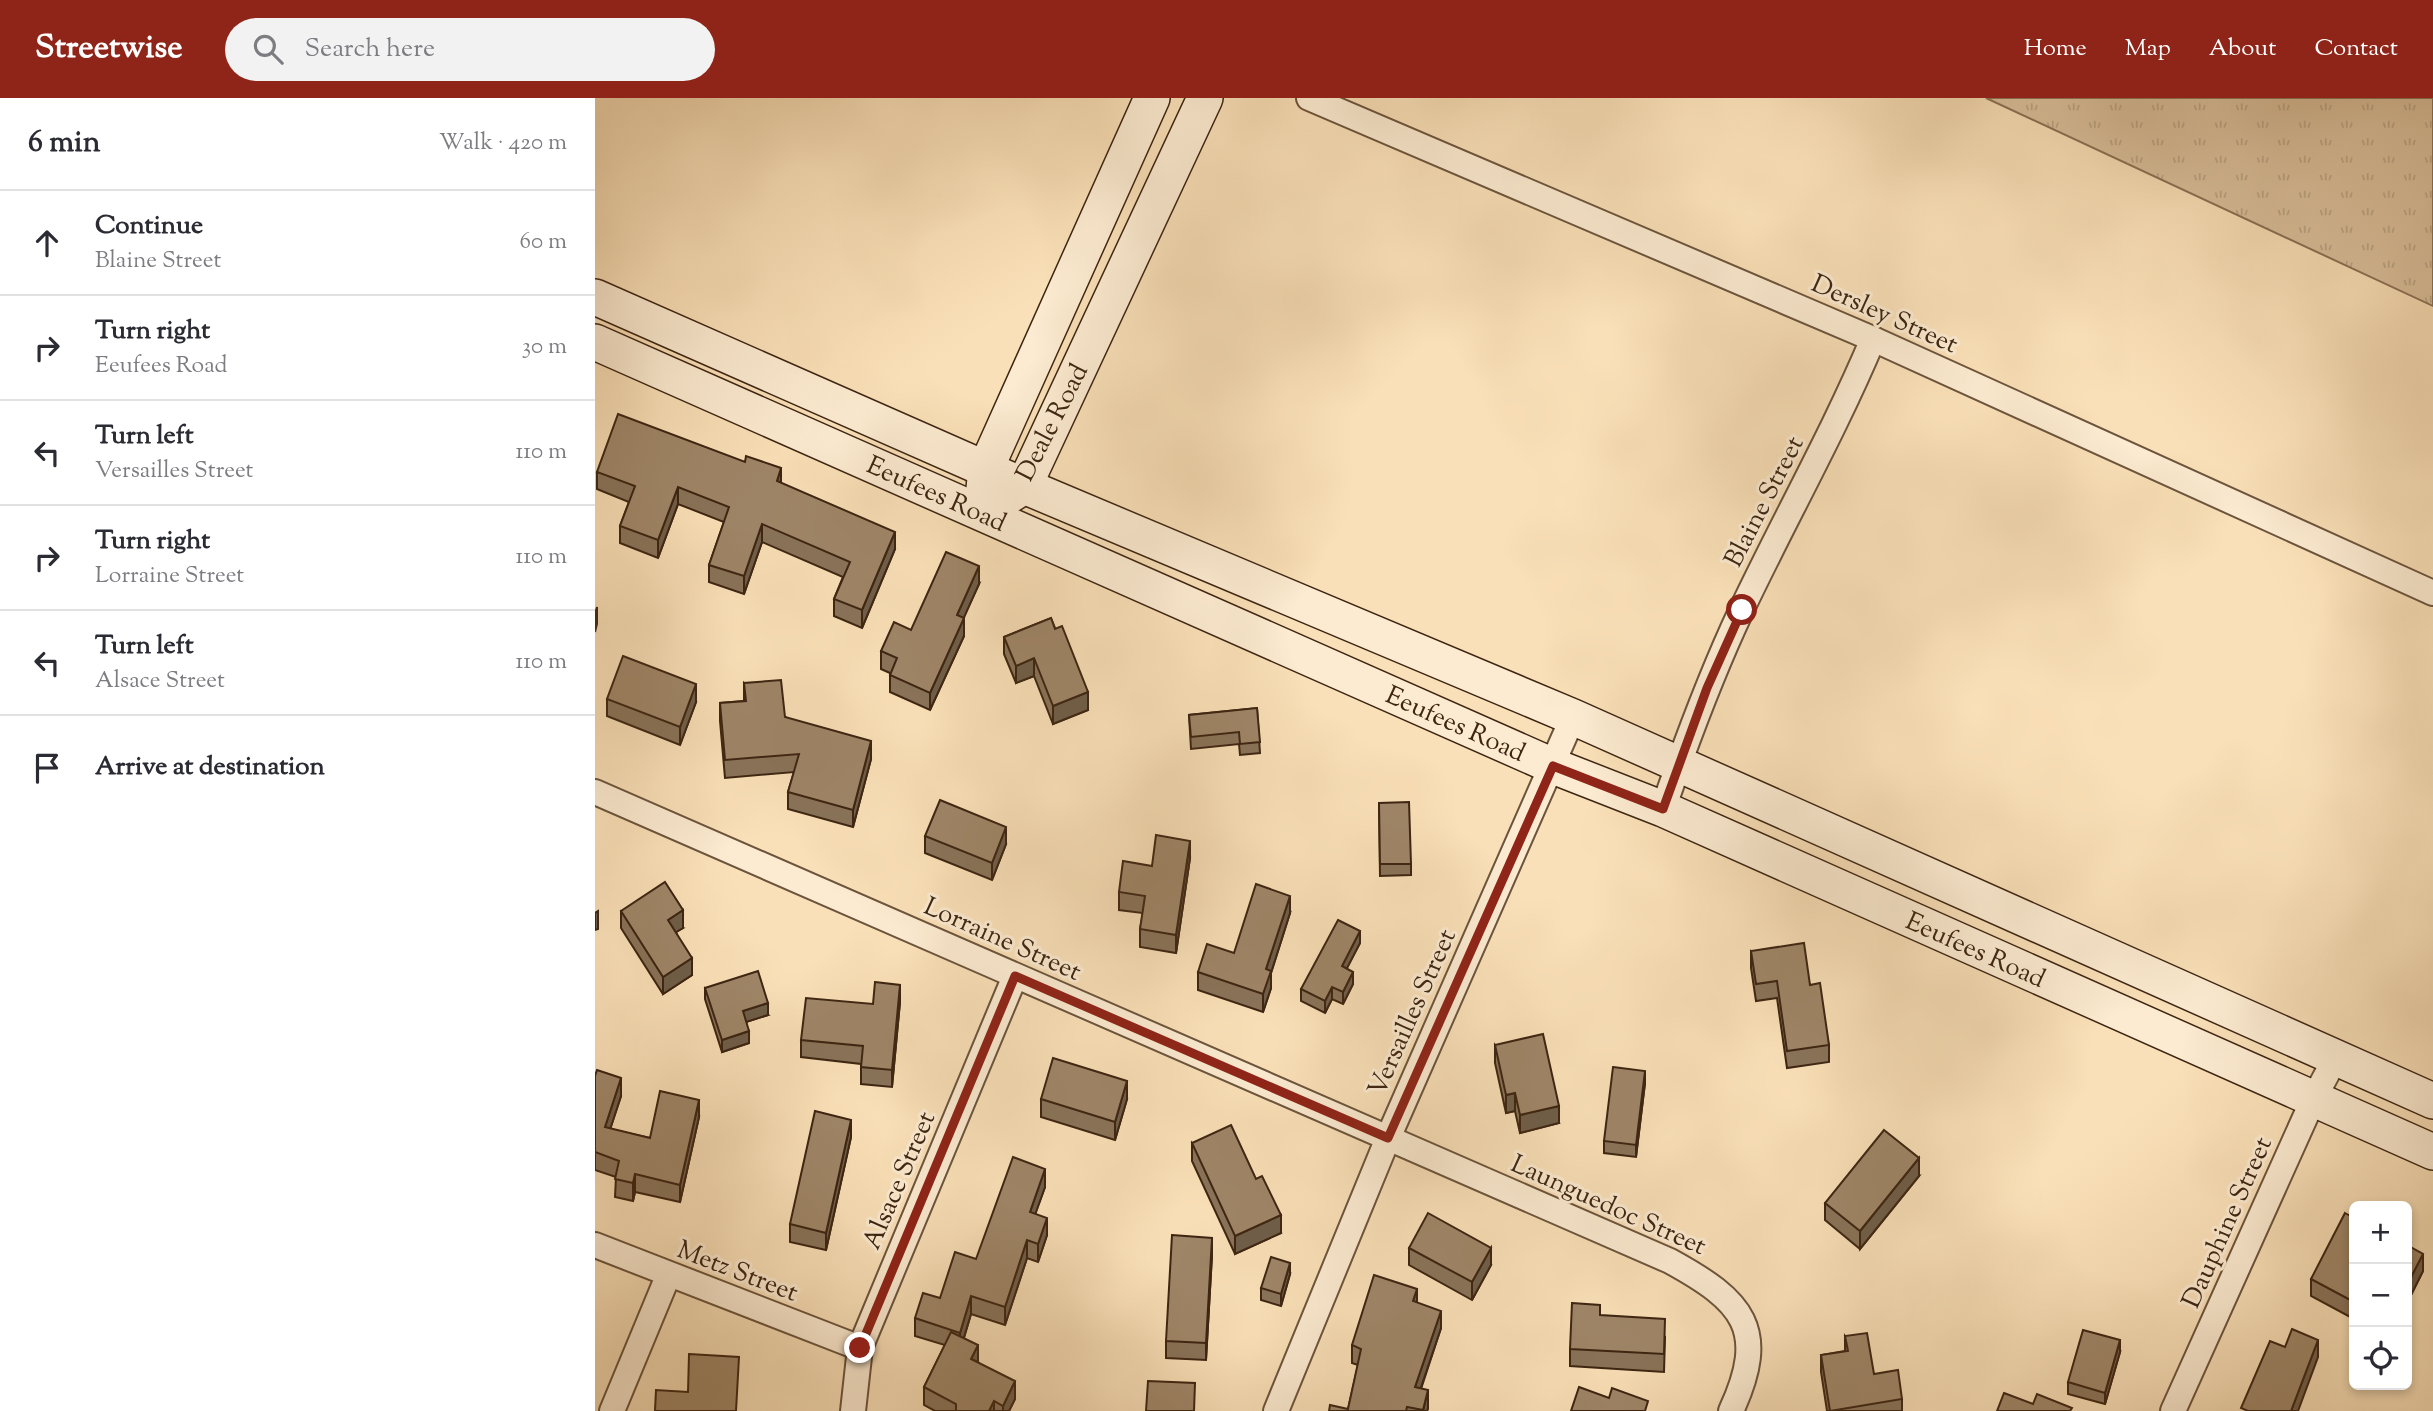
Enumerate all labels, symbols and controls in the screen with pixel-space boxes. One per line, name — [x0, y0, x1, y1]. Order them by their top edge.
search box — [225, 18, 715, 81]
text: Streetwise — [35, 25, 183, 73]
icon: search — [249, 30, 287, 68]
text: Search here — [305, 31, 435, 68]
text: Home — [2024, 32, 2087, 66]
text: Map — [2125, 32, 2171, 66]
text: About — [2209, 32, 2276, 66]
text: Contact — [2314, 32, 2398, 66]
text: 6 min — [28, 122, 100, 165]
text: Walk · 420 m — [439, 127, 567, 160]
text: Continue — [95, 208, 203, 245]
icon: ahead — [28, 224, 66, 262]
text: 60 m — [519, 226, 567, 259]
text: Blaine Street — [95, 245, 221, 278]
street label: Dersley Street — [1805, 266, 1963, 364]
text: Turn right — [95, 313, 210, 350]
icon: right — [28, 329, 66, 367]
text: 30 m — [522, 331, 567, 364]
text: Eeufees Road — [95, 350, 227, 383]
street label: Deale Road — [1008, 358, 1099, 488]
text: Turn left — [95, 418, 194, 455]
street label: Blaine Street — [1716, 430, 1814, 574]
icon: left — [28, 434, 66, 472]
text: 110 m — [516, 436, 567, 469]
street label: Eeufees Road — [860, 448, 1012, 543]
text: Versailles Street — [95, 455, 253, 488]
text: Turn right — [95, 523, 210, 560]
icon: right — [28, 539, 66, 577]
text: 110 m — [516, 541, 567, 574]
text: Lorraine Street — [95, 560, 244, 593]
route start — [1726, 594, 1757, 625]
text: Turn left — [95, 628, 194, 665]
icon: left — [28, 644, 66, 682]
text: 110 m — [516, 646, 567, 679]
text: Alsace Street — [95, 665, 225, 698]
street label: Eeufees Road — [1379, 678, 1531, 773]
icon: arrive — [28, 749, 66, 787]
text: Arrive at destination — [95, 749, 325, 786]
street label: Lorraine Street — [917, 889, 1087, 992]
street label: Eeufees Road — [1899, 904, 2051, 999]
street label: Versailles Street — [1360, 924, 1467, 1102]
street label: Alsace Street — [855, 1106, 946, 1256]
street label: Dauphine Street — [2174, 1131, 2283, 1315]
street label: Launguedoc Street — [1504, 1147, 1712, 1266]
map controls — [2349, 1201, 2412, 1390]
button: + — [2349, 1201, 2412, 1264]
street label: Metz Street — [671, 1232, 803, 1312]
button: − — [2349, 1264, 2412, 1327]
button: locate — [2349, 1327, 2412, 1390]
route end — [844, 1332, 875, 1363]

